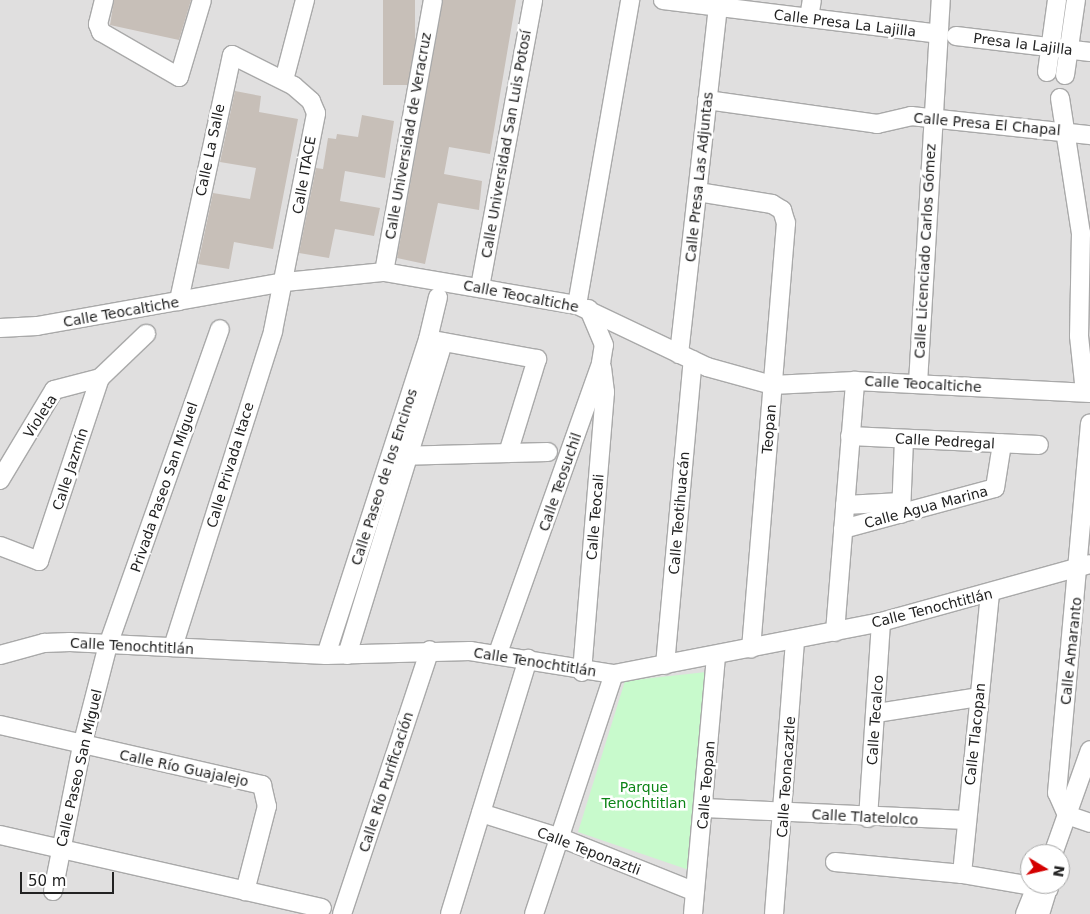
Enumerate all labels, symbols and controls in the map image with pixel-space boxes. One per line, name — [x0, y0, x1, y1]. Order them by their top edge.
street label: Calle Presa La Lajilla — [773, 6, 917, 40]
street label: Calle Universidad San Luis Potosí — [478, 29, 534, 259]
street label: Presa la Lajilla — [972, 30, 1074, 58]
street label: Calle Universidad de Veracruz — [382, 31, 434, 241]
street label: Calle Presa Las Adjuntas — [682, 91, 716, 263]
street label: Calle La Salle — [192, 102, 228, 198]
street label: Calle Presa El Chapal — [913, 109, 1061, 139]
street label: Calle ITACE — [289, 135, 319, 215]
street label: Calle Licenciado Carlos Gómez — [911, 143, 939, 359]
street label: Calle Teocaltiche — [462, 277, 580, 315]
street label: Calle Teocaltiche — [62, 294, 180, 330]
street label: Calle Teocaltiche — [864, 373, 982, 395]
street label: Calle Paseo de los Encinos — [347, 387, 421, 567]
street label: Violeta — [20, 391, 60, 441]
street label: Privada Paseo San Miguel — [127, 400, 201, 574]
street label: Calle Privada Itace — [203, 400, 257, 530]
street label: Teopan — [758, 404, 780, 454]
street label: Calle Jazmín — [49, 426, 91, 512]
street label: Calle Pedregal — [895, 430, 995, 452]
street label: Calle Teosuchil — [535, 431, 585, 533]
street label: Calle Teotihuacán — [665, 451, 693, 575]
street label: Calle Teocali — [583, 473, 607, 561]
street label: Calle Agua Marina — [862, 482, 990, 532]
street label: Calle Tenochtitlán — [870, 585, 994, 631]
street label: Calle Amaranto — [1057, 596, 1085, 706]
street label: Calle Tenochtitlán — [70, 634, 194, 658]
street label: Calle Tenochtitlán — [472, 644, 598, 680]
street label: Calle Tecalco — [863, 674, 887, 766]
street label: Calle Tlacopan — [961, 682, 989, 786]
street label: Calle Paseo San Miguel — [53, 687, 105, 849]
street label: Calle Río Purificación — [355, 710, 417, 854]
street label: Calle Teonacaztle — [773, 716, 799, 838]
street label: Calle Teopan — [694, 740, 718, 830]
street label: Calle Río Guajalejo — [118, 746, 250, 790]
park label: Parque Tenochtitlan — [601, 779, 687, 812]
street label: Calle Tlatelolco — [811, 806, 919, 828]
street label: Calle Teponaztli — [535, 824, 643, 878]
north arrow — [1020, 844, 1070, 894]
scale bar — [22, 862, 116, 894]
text: N — [1050, 864, 1068, 878]
text: 50 m — [28, 872, 66, 890]

